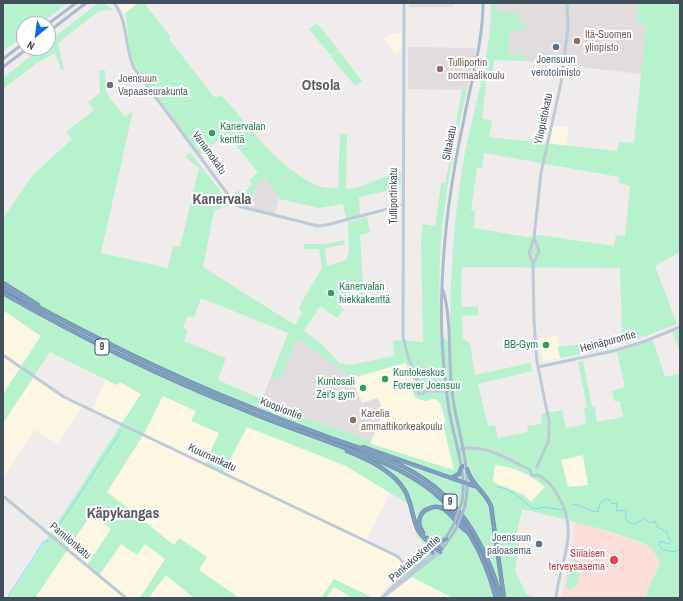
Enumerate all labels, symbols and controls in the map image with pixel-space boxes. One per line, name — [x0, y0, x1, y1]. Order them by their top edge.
north arrow — [16, 16, 56, 56]
place label: Itä-Suomen yliopisto — [585, 28, 632, 54]
marker: Itä-Suomen yliopisto — [572, 36, 582, 46]
text: N — [24, 38, 37, 53]
marker: Joensuun verotoimisto — [551, 42, 561, 52]
place label: Joensuun verotoimisto — [531, 53, 581, 79]
place label: Tulliportin normaalikoulu — [448, 56, 505, 82]
marker: Tulliportin normaalikoulu — [435, 64, 445, 74]
place label: Joensuun Vapaaseurakunta — [118, 72, 188, 98]
district label: Otsola — [302, 77, 340, 95]
marker: Joensuun Vapaaseurakunta — [105, 80, 115, 90]
street label: Yliopistokatu — [532, 92, 556, 146]
place label: Kanervalan kenttä — [220, 120, 266, 146]
street label: Siltakatu — [440, 125, 460, 161]
marker: Kanervalan kenttä — [207, 128, 217, 138]
street label: Vanamokatu — [189, 129, 229, 177]
street label: Tulliportinkatu — [387, 168, 401, 224]
district label: Kanervala — [193, 191, 251, 209]
place label: Kanervalan hiekkakenttä — [339, 280, 390, 306]
marker: Kanervalan hiekkakenttä — [326, 288, 336, 298]
street label: Heinäpurontie — [579, 328, 637, 356]
place label: BB-Gym — [504, 338, 538, 352]
road number: 9 — [95, 339, 109, 355]
marker: BB-Gym — [541, 340, 551, 350]
place label: Kuntokeskus Forever Joensuu — [393, 366, 460, 392]
marker: Kuntokeskus Forever Joensuu — [380, 374, 390, 384]
place label: Kuntosali Zei's gym — [316, 375, 355, 401]
marker: Kuntosali Zei's gym — [358, 383, 368, 393]
street label: Kuopiontie — [258, 395, 304, 423]
place label: Karelia ammattikorkeakoulu — [361, 407, 442, 433]
marker: Karelia ammattikorkeakoulu — [348, 415, 358, 425]
street label: Kuurnankatu — [186, 441, 238, 475]
road number: 9 — [443, 494, 457, 510]
district label: Käpykangas — [87, 505, 159, 523]
street label: Pamilonkatu — [47, 520, 93, 562]
place label: Joensuun paloasema — [487, 531, 531, 557]
street label: Pankakoskentie — [386, 533, 444, 585]
marker: Joensuun paloasema — [534, 539, 544, 549]
place label: Siilaisen terveysasema — [549, 547, 605, 573]
marker: Siilaisen terveysasema — [608, 554, 620, 566]

